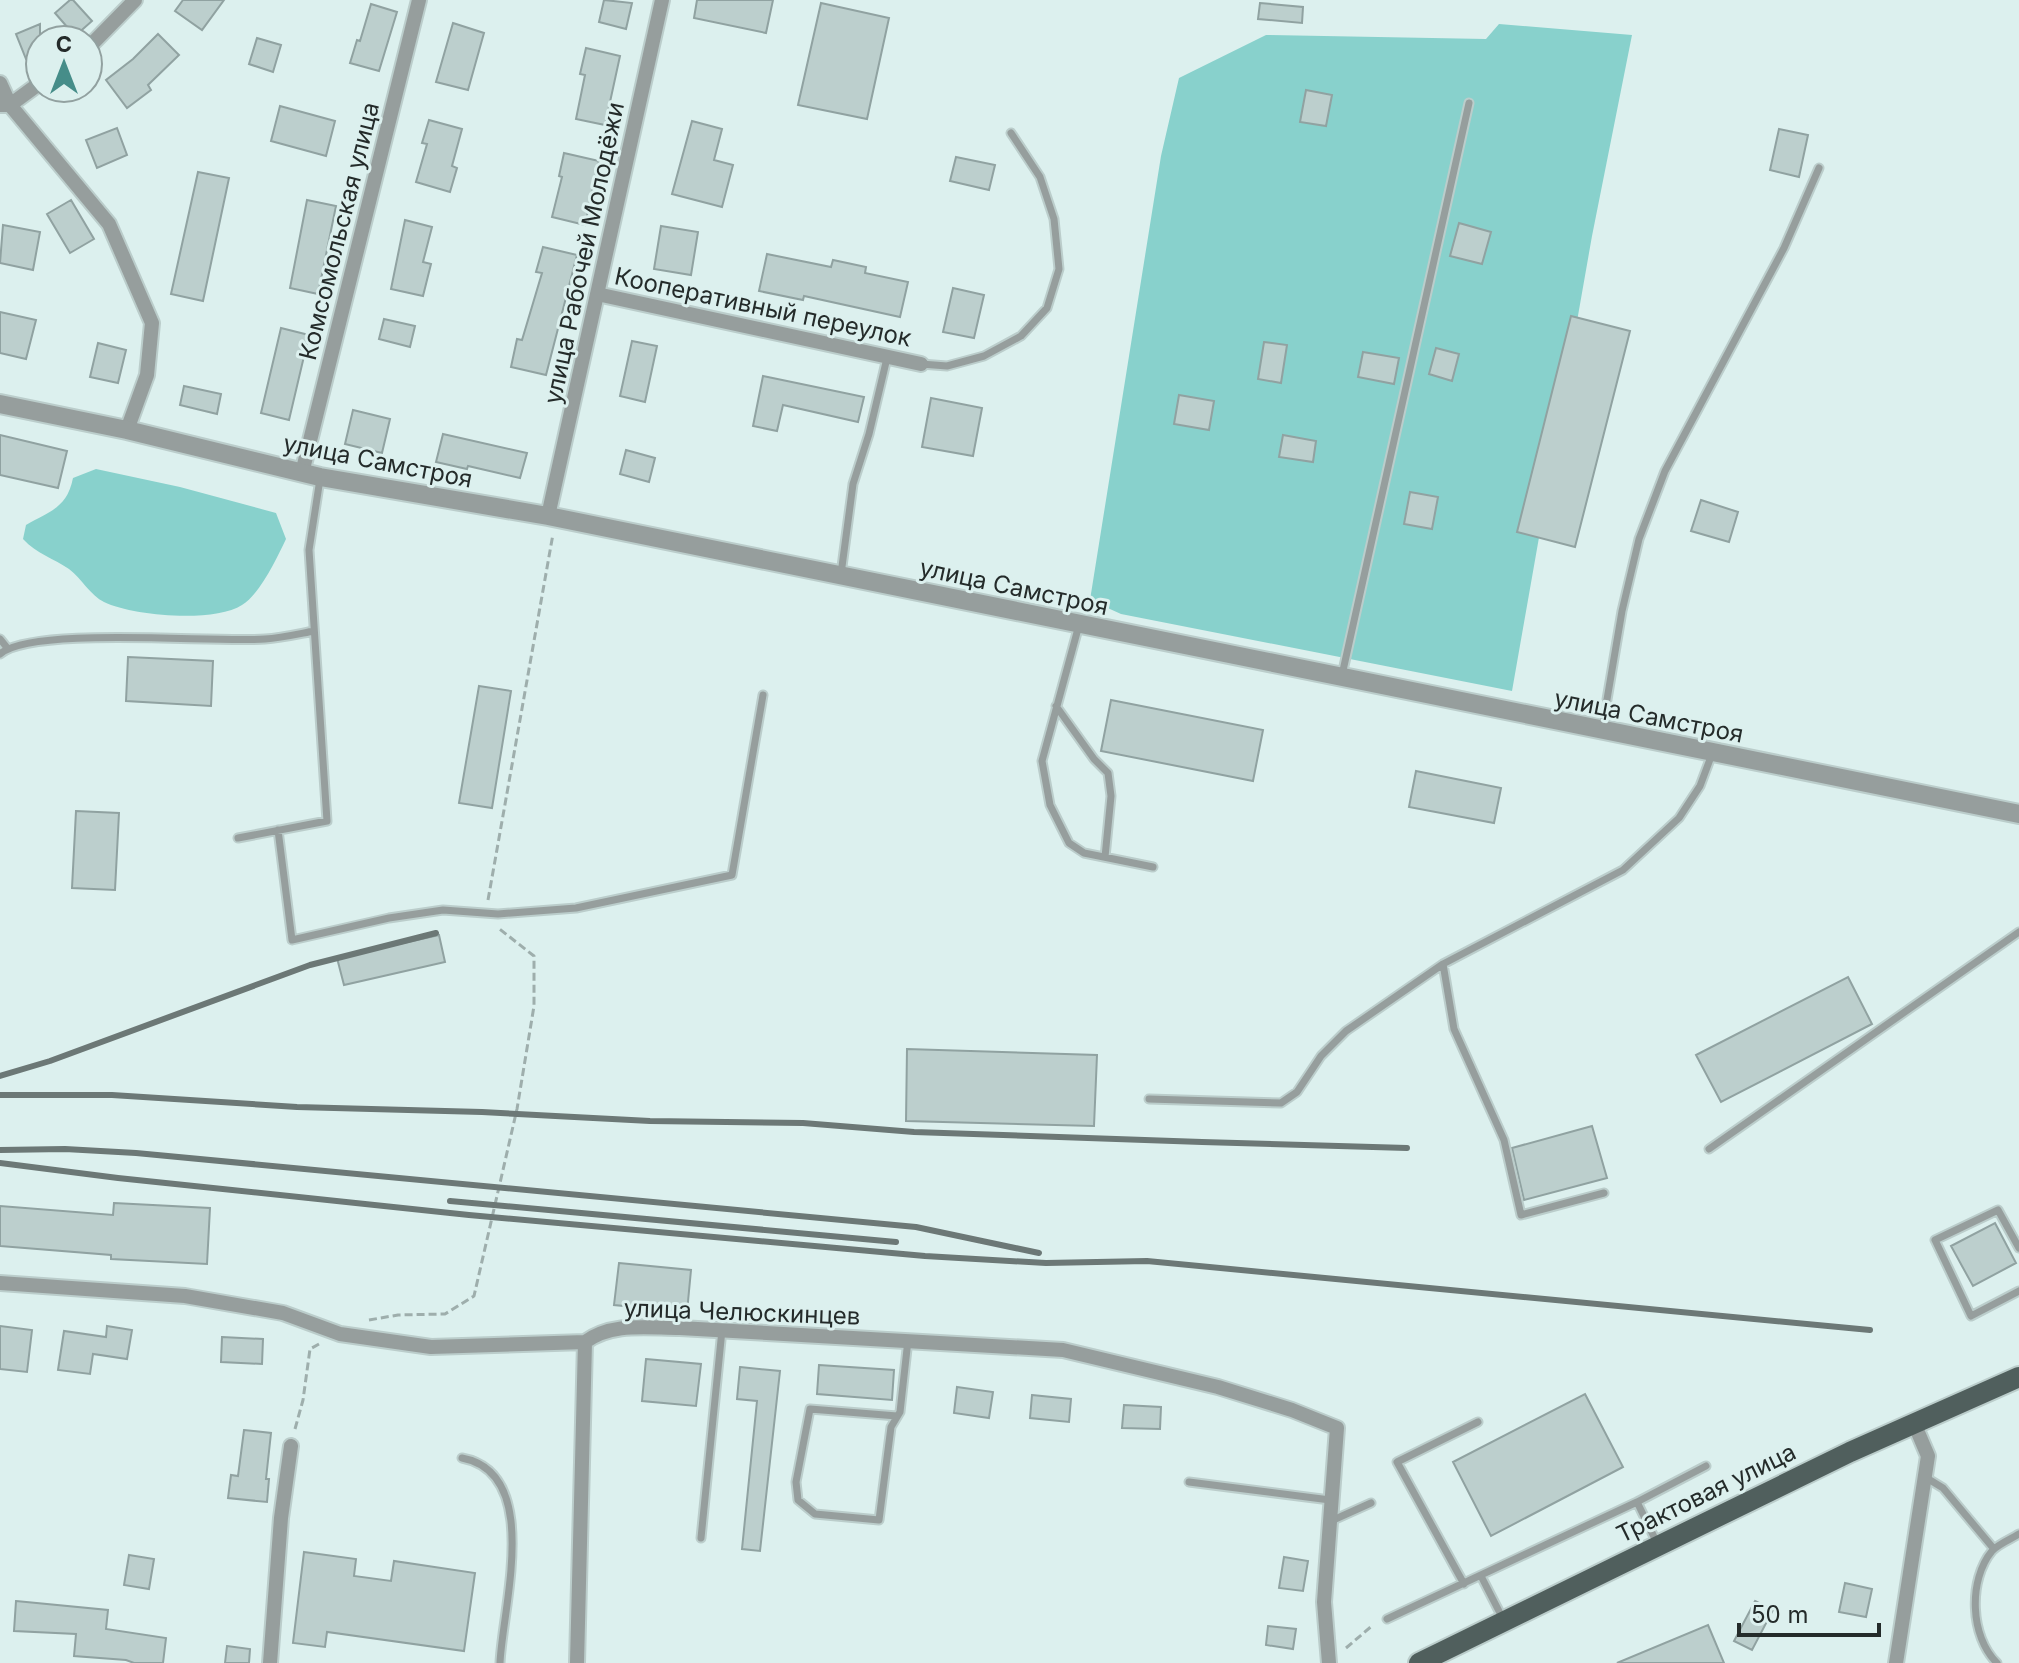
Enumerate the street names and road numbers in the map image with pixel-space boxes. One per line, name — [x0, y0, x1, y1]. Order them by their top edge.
street label: Комсомольская улица — [293, 99, 385, 363]
street label: улица Рабочей Молодёжи — [538, 99, 630, 407]
street label: Кооперативный переулок — [612, 261, 914, 353]
street label: улица Самстроя — [281, 428, 475, 494]
street label: улица Самстроя — [917, 553, 1111, 621]
street label: улица Самстроя — [1552, 683, 1746, 749]
street label: улица Челюскинцев — [623, 1293, 861, 1331]
street label: Трактовая улица — [1612, 1437, 1800, 1549]

